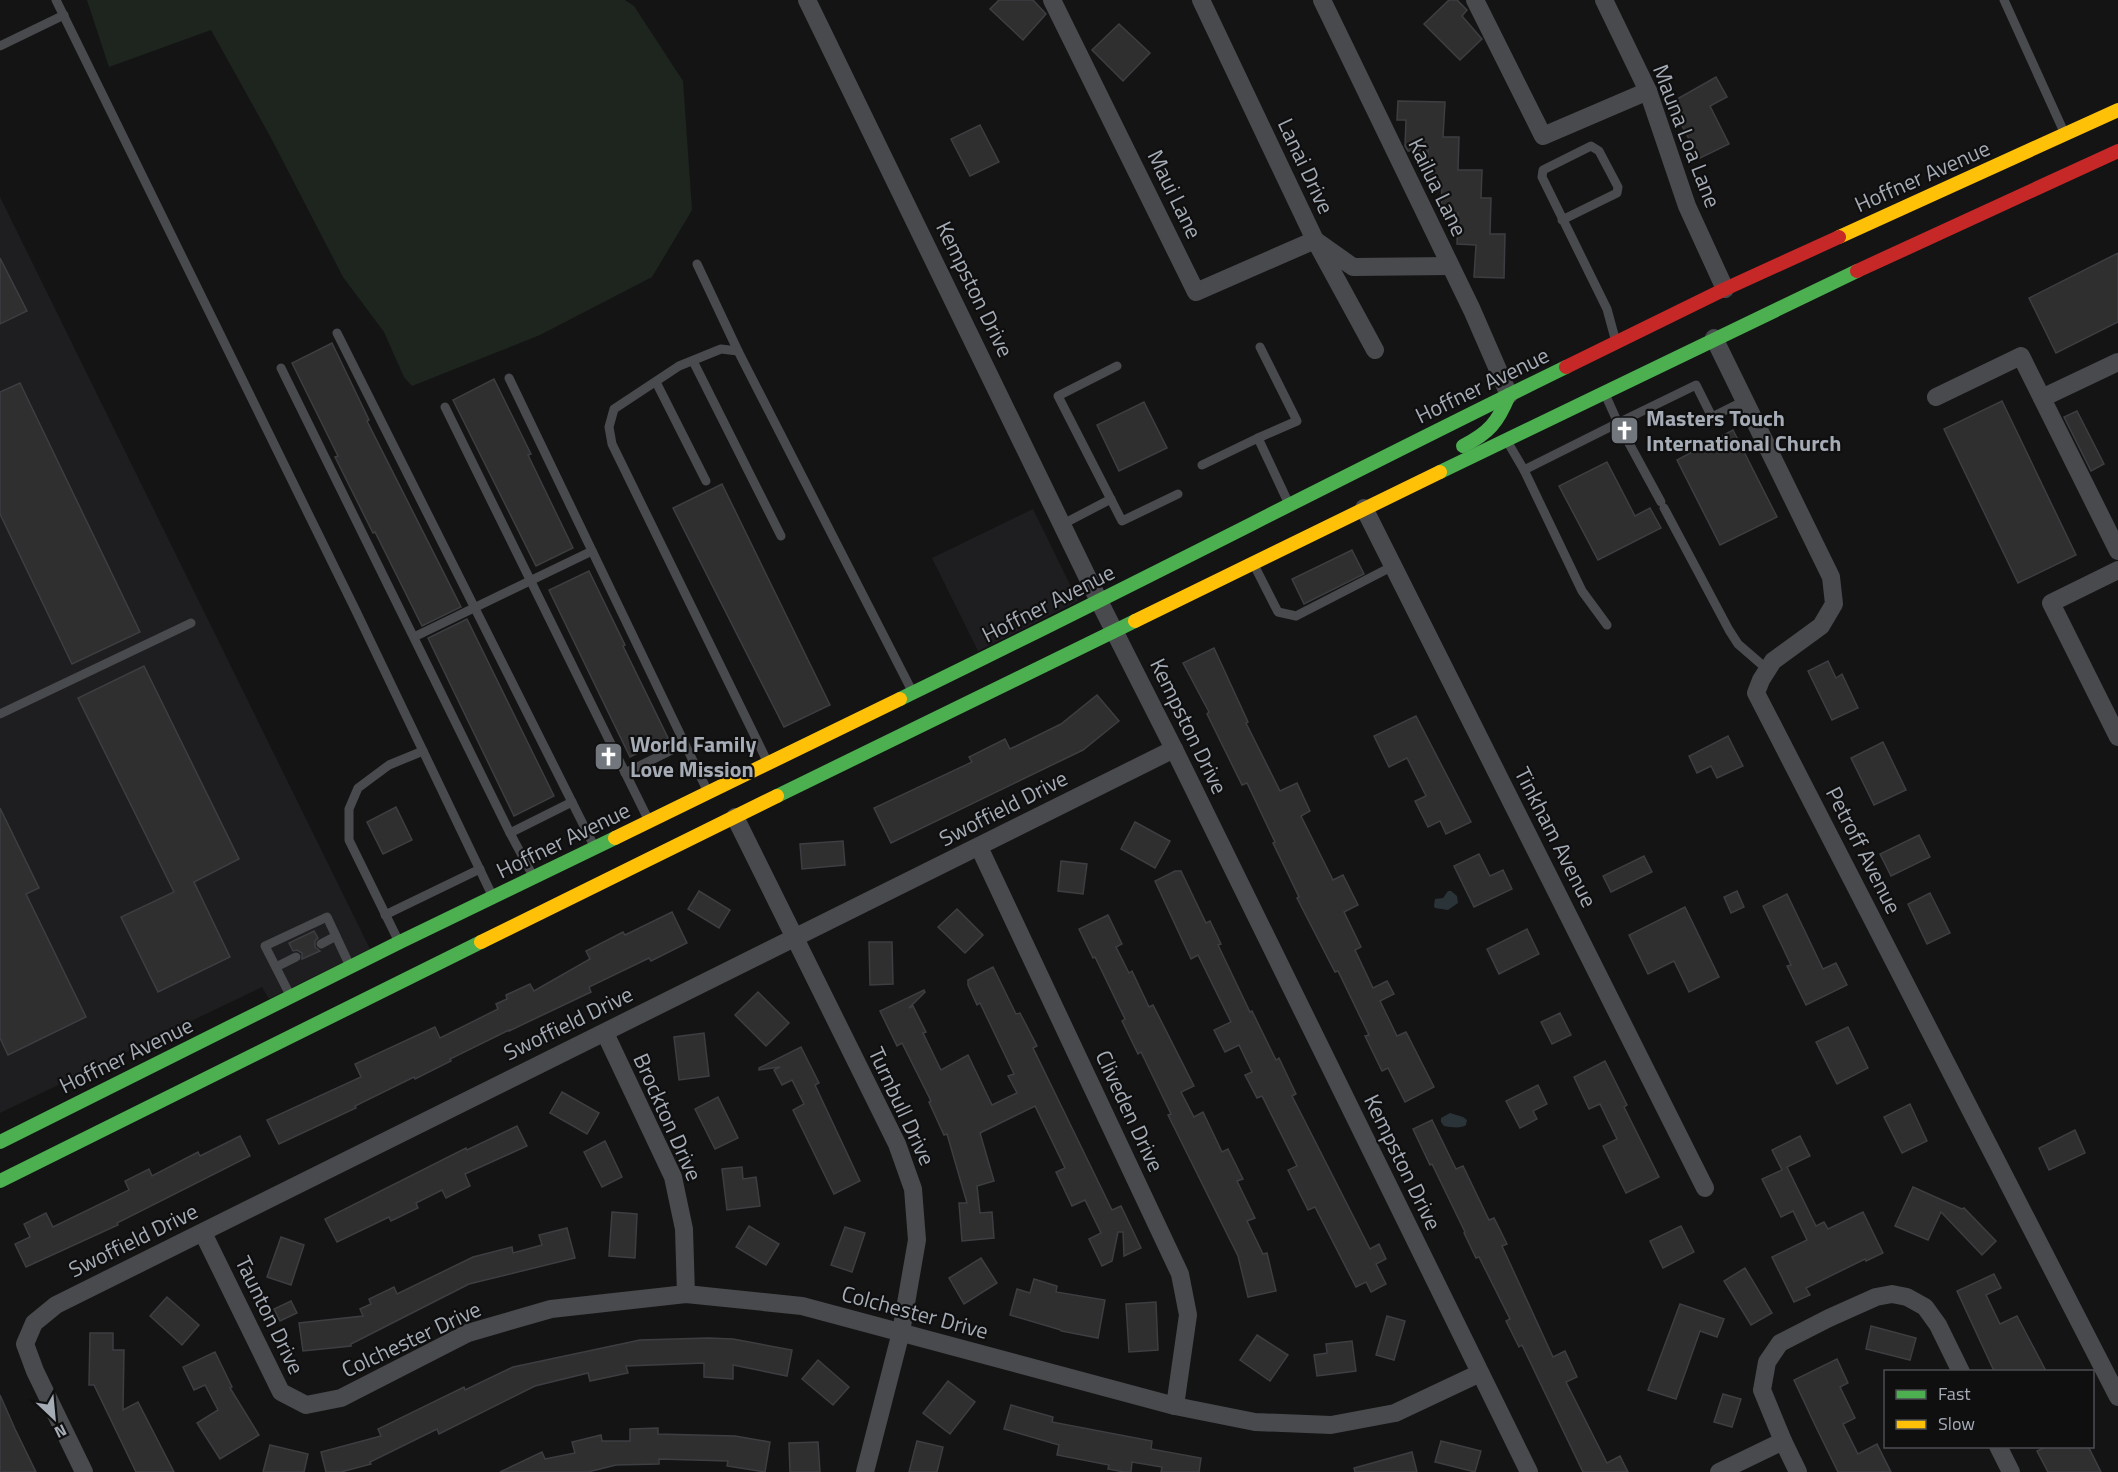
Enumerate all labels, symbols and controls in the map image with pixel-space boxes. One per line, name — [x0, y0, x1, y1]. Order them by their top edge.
street label: Mauna Loa Lane — [1644, 59, 1730, 213]
street label: Lanai Drive — [1269, 113, 1343, 219]
street label: Hoffner Avenue — [1849, 131, 1995, 221]
street label: Kailua Lane — [1400, 132, 1476, 242]
street label: Maui Lane — [1139, 144, 1211, 244]
street label: Kempston Drive — [927, 215, 1023, 363]
street label: Hoffner Avenue — [1409, 338, 1555, 432]
place label: Masters Touch International Church — [1646, 401, 1841, 460]
church icon: Masters Touch International Church — [1609, 415, 1641, 447]
street label: Hoffner Avenue — [976, 555, 1120, 651]
street label: Kempston Drive — [1141, 652, 1237, 800]
place label: World Family Love Mission — [630, 727, 756, 786]
church icon: World Family Love Mission — [593, 741, 625, 773]
street label: Swoffield Drive — [933, 761, 1073, 855]
street label: Tinkham Avenue — [1506, 761, 1606, 913]
street label: Petroff Avenue — [1817, 780, 1911, 920]
street label: Hoffner Avenue — [490, 793, 636, 887]
street label: Swoffield Drive — [498, 977, 638, 1069]
street label: Hoffner Avenue — [53, 1008, 199, 1102]
street label: Turnbull Drive — [860, 1041, 944, 1171]
street label: Cliveden Drive — [1087, 1045, 1173, 1177]
street label: Brockton Drive — [625, 1048, 711, 1186]
street label: Kempston Drive — [1355, 1088, 1451, 1236]
street label: Swoffield Drive — [63, 1194, 203, 1286]
street label: Taunton Drive — [227, 1250, 313, 1380]
street label: Colchester Drive — [838, 1276, 992, 1348]
street label: Colchester Drive — [336, 1292, 486, 1386]
legend — [1884, 1370, 2094, 1448]
text: Fast — [1938, 1380, 1971, 1407]
north arrow — [24, 1388, 84, 1448]
text: Slow — [1938, 1410, 1975, 1437]
text: N — [50, 1418, 71, 1445]

